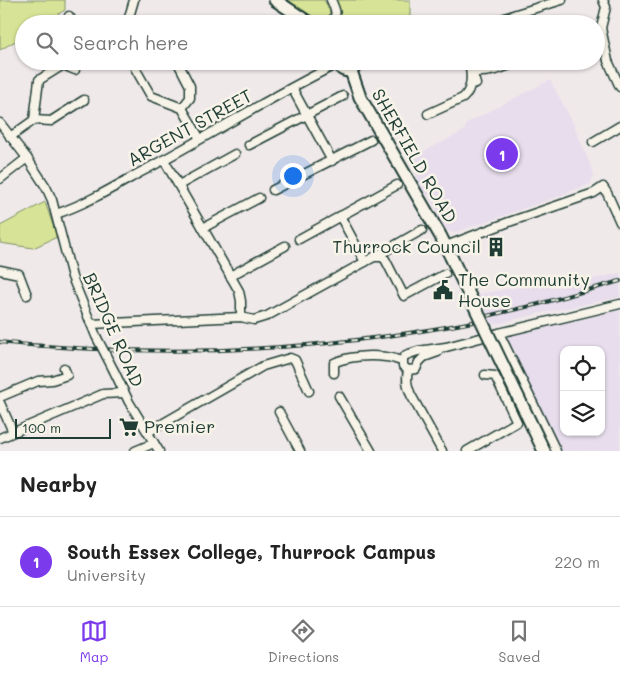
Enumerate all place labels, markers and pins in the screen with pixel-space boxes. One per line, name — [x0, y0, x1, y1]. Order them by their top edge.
pin: 1 — [486, 135, 518, 173]
place label: Thurrock Council — [332, 234, 481, 258]
building icon: Thurrock Council — [485, 236, 507, 258]
place label: The Community House — [458, 267, 590, 312]
public building icon: The Community House — [432, 279, 454, 301]
place label: Premier — [144, 414, 215, 438]
supermarket icon: Premier — [118, 416, 140, 438]

